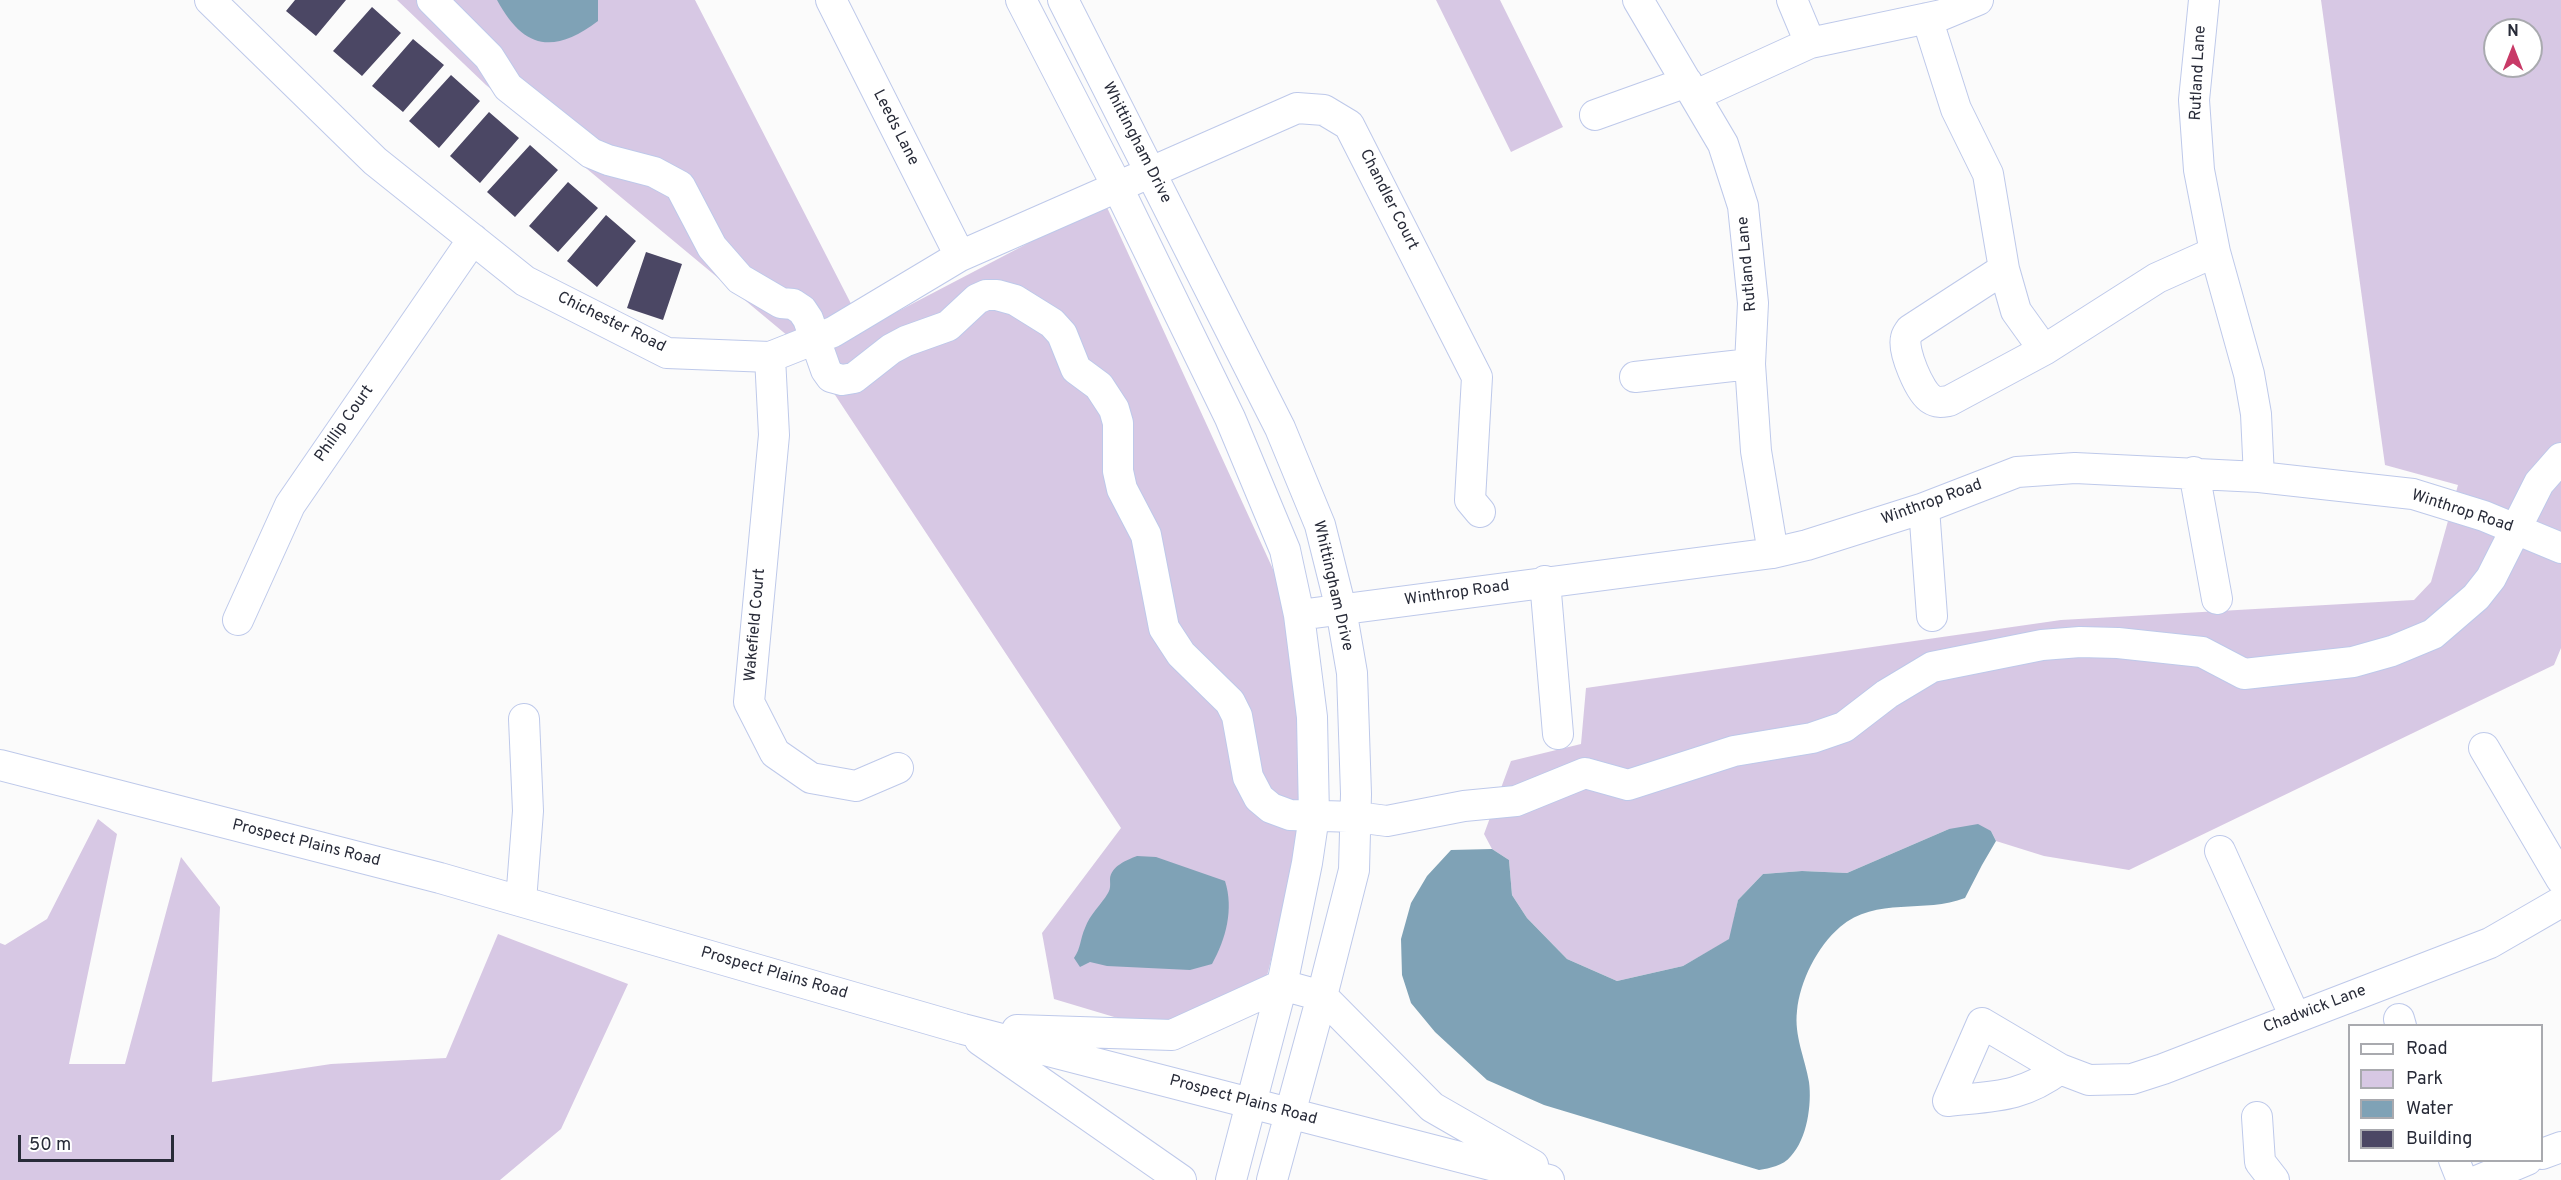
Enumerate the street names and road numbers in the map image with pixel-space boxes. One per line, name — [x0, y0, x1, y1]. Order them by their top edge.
street label: Rutland Lane — [2187, 25, 2211, 121]
street label: Whittingham Drive — [1097, 79, 1175, 207]
street label: Leeds Lane — [868, 87, 922, 169]
street label: Chandler Court — [1354, 147, 1422, 253]
street label: Rutland Lane — [1734, 216, 1762, 312]
street label: Chichester Road — [554, 288, 668, 358]
street label: Phillip Court — [311, 382, 379, 466]
street label: Winthrop Road — [1879, 476, 1985, 530]
street label: Winthrop Road — [2409, 487, 2515, 537]
street label: Whittingham Drive — [1308, 519, 1356, 653]
street label: Wakefield Court — [741, 568, 771, 682]
street label: Winthrop Road — [1403, 577, 1511, 611]
street label: Prospect Plains Road — [230, 816, 382, 872]
street label: Prospect Plains Road — [698, 944, 850, 1004]
street label: Chadwick Lane — [2261, 982, 2369, 1038]
street label: Prospect Plains Road — [1167, 1072, 1319, 1130]

